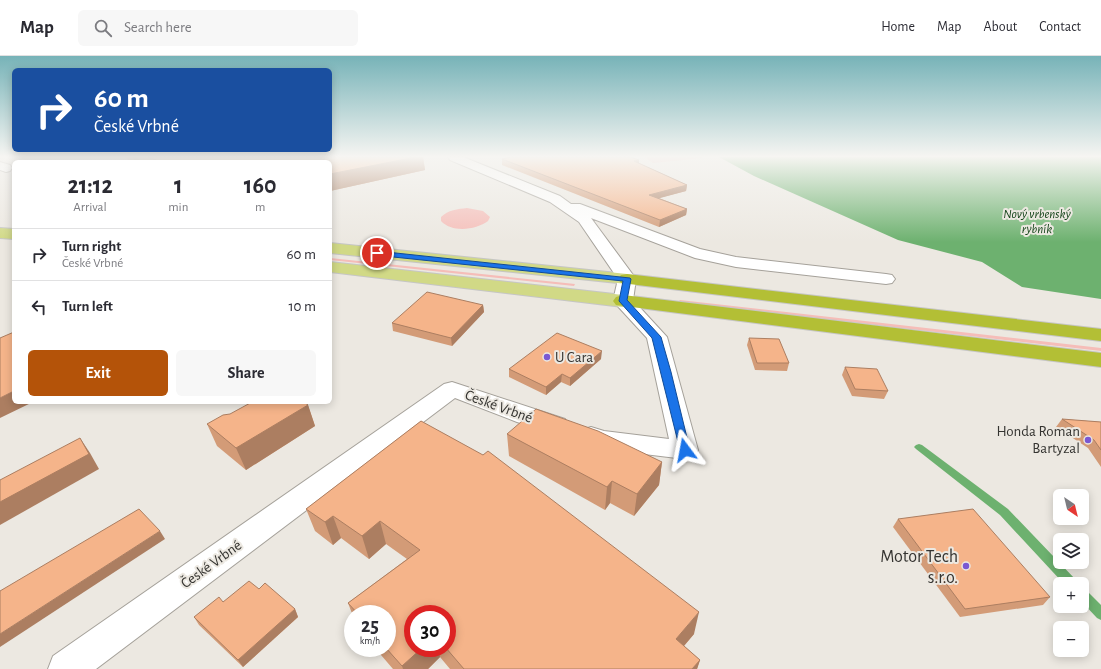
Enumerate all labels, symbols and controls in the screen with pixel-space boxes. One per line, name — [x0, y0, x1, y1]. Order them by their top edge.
search box — [78, 10, 358, 46]
icon: search — [92, 17, 114, 39]
text: Map — [20, 18, 54, 37]
text: Search here — [124, 20, 192, 35]
text: Home — [881, 20, 915, 34]
text: Map — [937, 20, 961, 34]
text: About — [983, 20, 1017, 34]
text: Contact — [1039, 20, 1081, 34]
icon: right — [28, 84, 80, 136]
text: 60 m — [94, 85, 149, 113]
text: České Vrbné — [94, 118, 179, 136]
text: 21:12 — [67, 174, 113, 198]
text: 1 — [174, 174, 183, 198]
text: 160 — [244, 174, 277, 198]
text: Arrival — [73, 201, 107, 214]
text: min — [168, 201, 188, 214]
text: m — [255, 201, 265, 214]
water label: Nový vrbenský rybník — [1003, 208, 1072, 236]
pin — [360, 236, 394, 270]
text: Turn right — [62, 239, 121, 254]
icon: arrive — [366, 242, 388, 264]
icon: right — [28, 244, 50, 266]
text: 60 m — [287, 247, 316, 262]
text: České Vrbné — [62, 257, 123, 270]
icon: left — [28, 296, 50, 318]
text: Turn left — [62, 299, 113, 314]
text: 10 m — [288, 299, 316, 314]
button: Exit — [28, 350, 168, 396]
button: Share — [176, 350, 316, 396]
place label: U Cara — [555, 350, 593, 365]
marker: U Cara — [542, 352, 552, 362]
street label: České Vrbné — [463, 386, 535, 426]
place label: Honda Roman Bartyzal — [996, 424, 1080, 456]
position arrow — [664, 429, 706, 471]
marker: Honda Roman Bartyzal — [1083, 435, 1093, 445]
north arrow — [1053, 489, 1089, 525]
map controls — [1053, 489, 1089, 657]
button: layers — [1053, 533, 1089, 569]
street label: České Vrbné — [178, 537, 244, 591]
place label: Motor Tech s.r.o. — [880, 548, 958, 587]
marker: Motor Tech s.r.o. — [961, 561, 971, 571]
button: + — [1053, 577, 1089, 613]
speed limit sign: 30 — [404, 605, 456, 657]
text: 25 — [361, 616, 379, 636]
button: − — [1053, 621, 1089, 657]
text: km/h — [360, 636, 380, 646]

